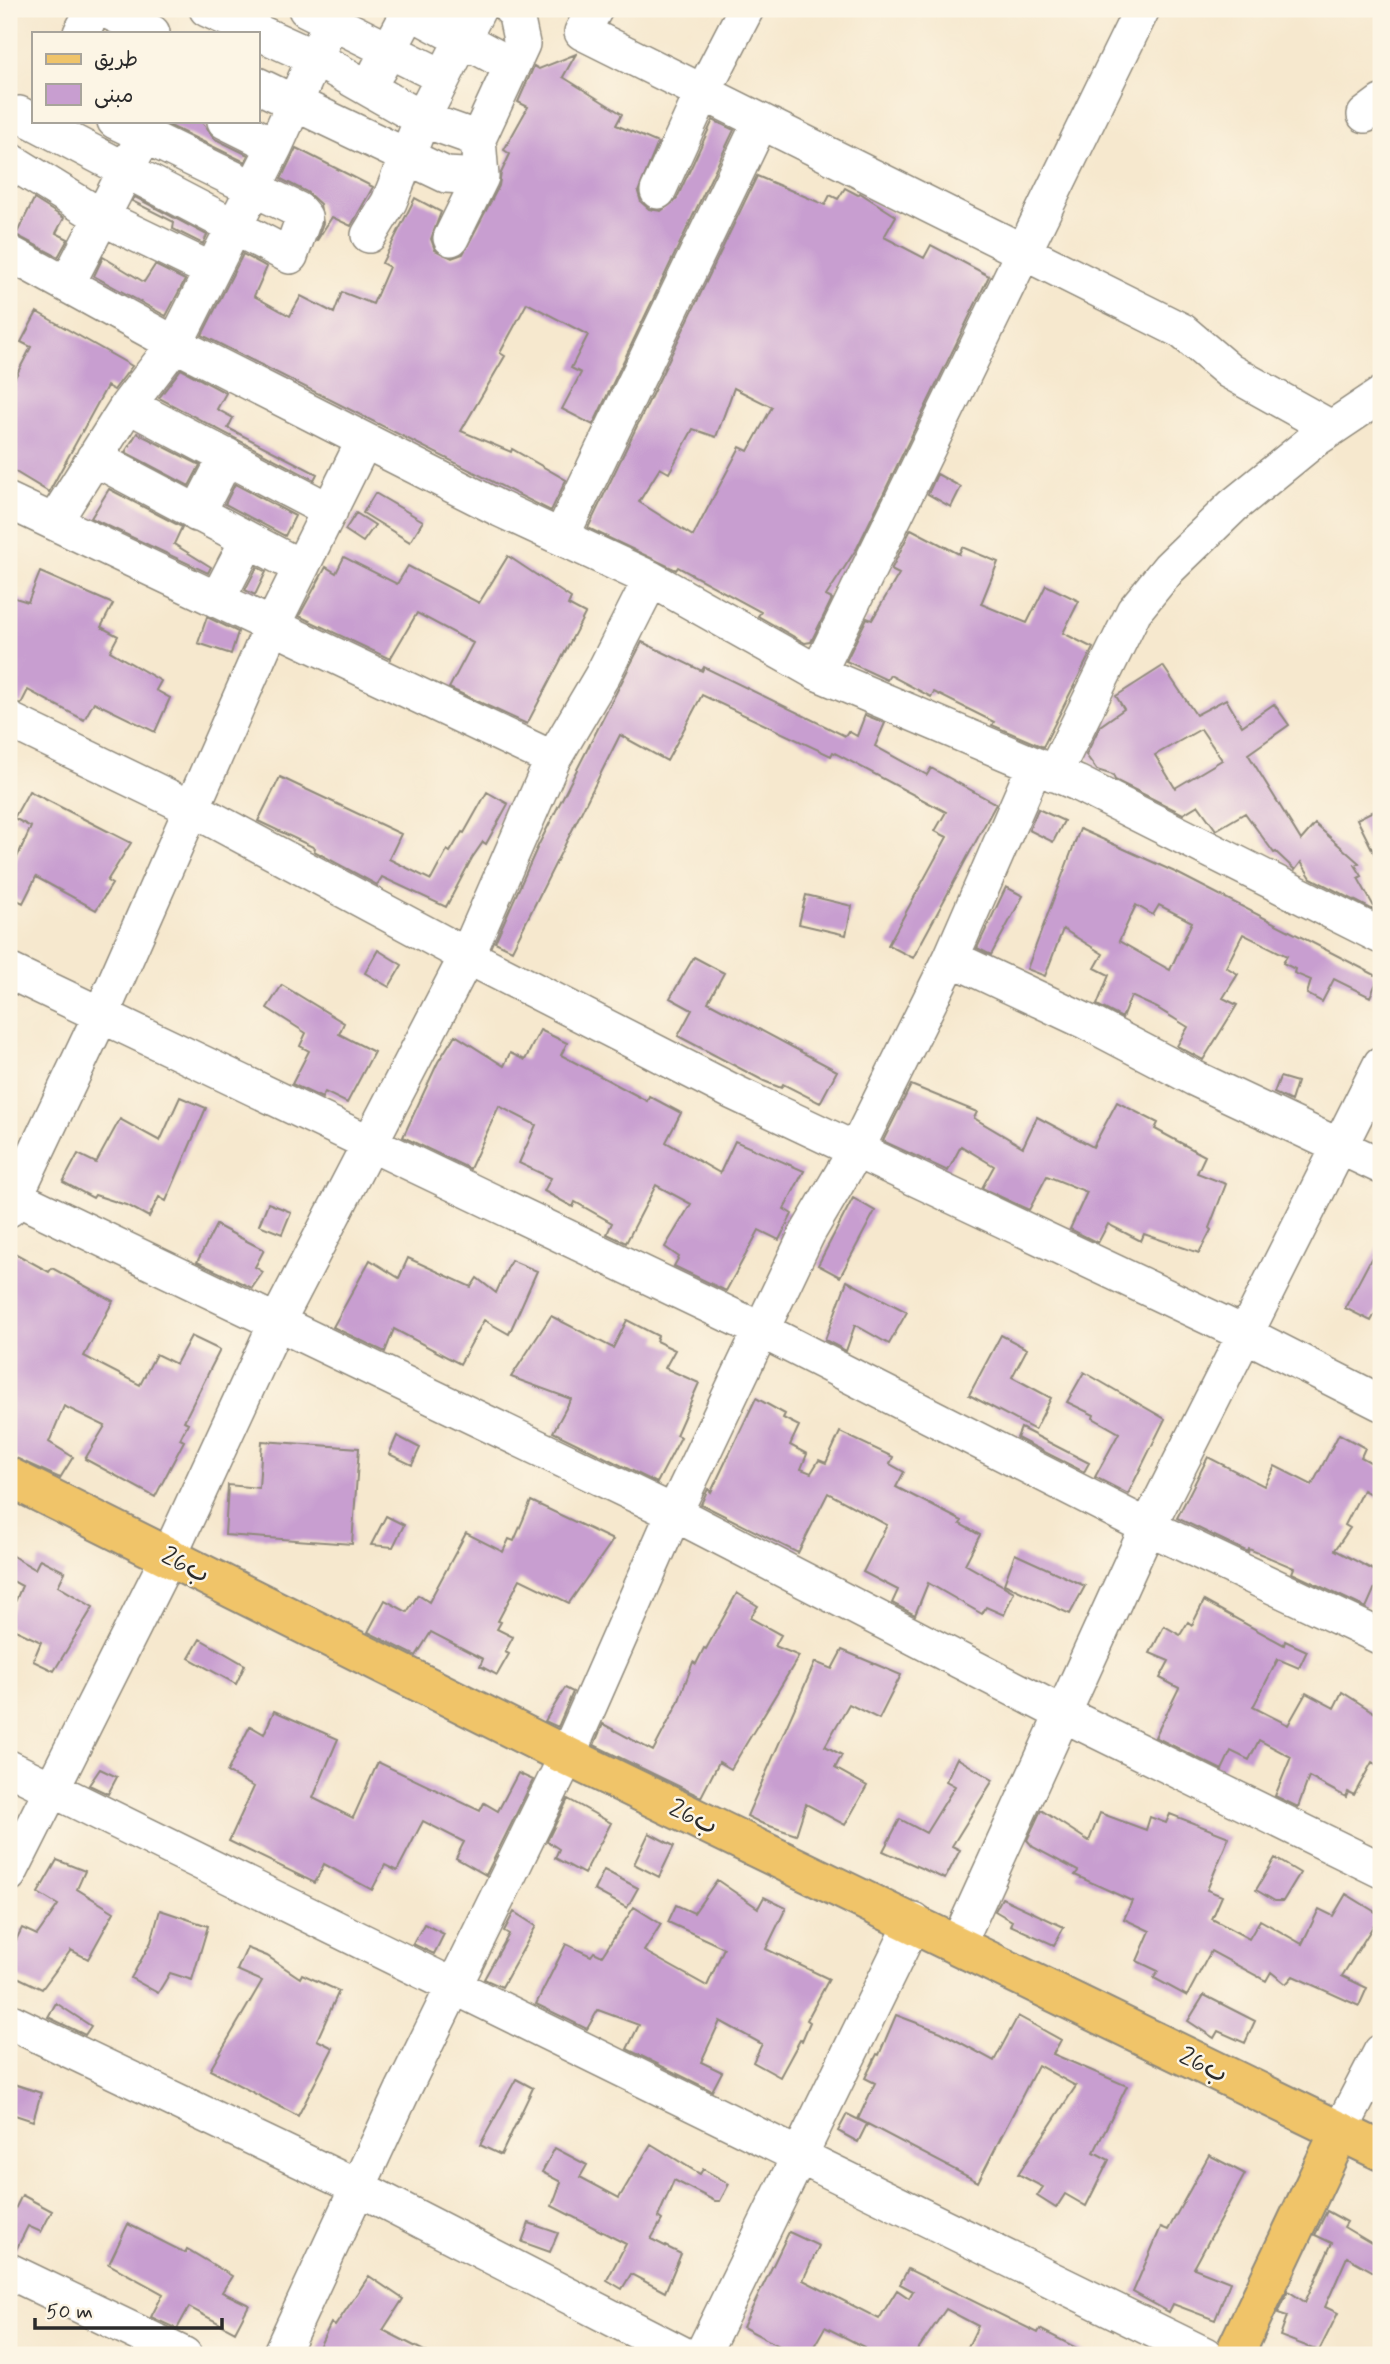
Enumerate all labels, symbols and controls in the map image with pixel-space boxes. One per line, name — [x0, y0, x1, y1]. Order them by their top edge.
legend — [32, 32, 259, 122]
text: طريق — [94, 46, 138, 74]
text: مبنى — [94, 82, 133, 110]
street label: 26ب — [155, 1539, 215, 1592]
street label: 26ب — [663, 1792, 723, 1844]
street label: 26ب — [1173, 2040, 1233, 2092]
scale bar — [35, 2287, 222, 2331]
text: 50 m — [46, 2298, 93, 2326]

